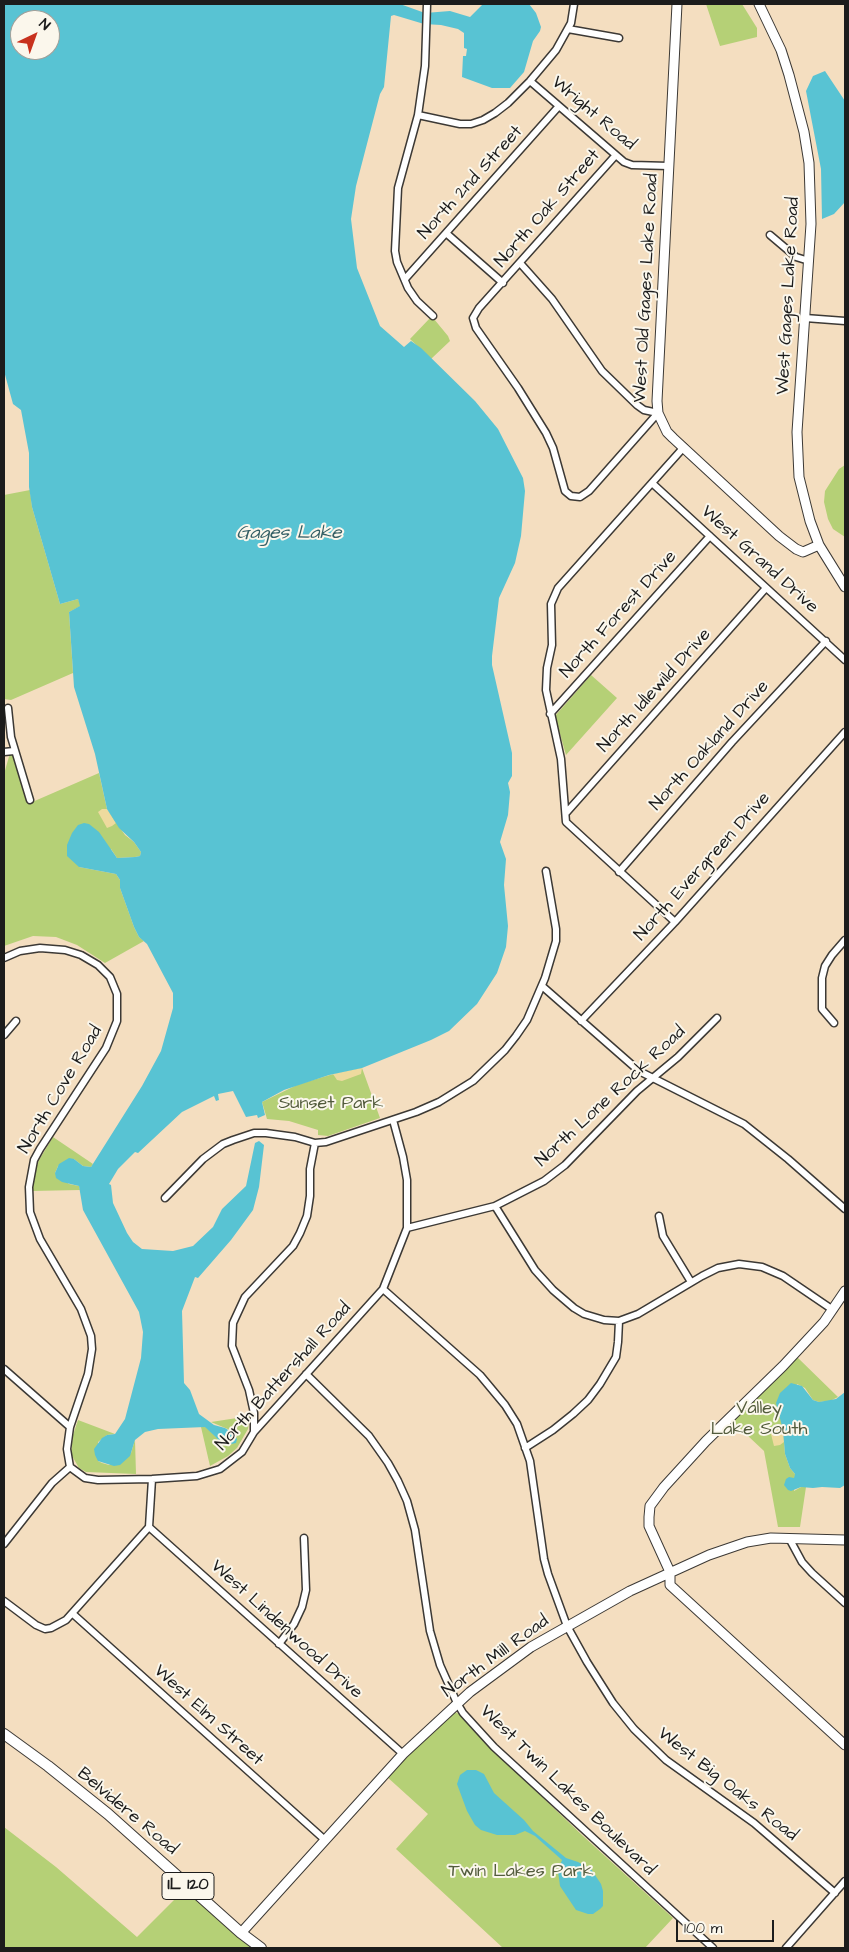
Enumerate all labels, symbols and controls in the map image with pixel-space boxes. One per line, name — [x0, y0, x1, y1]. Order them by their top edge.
north arrow — [10, 10, 60, 60]
text: N — [34, 14, 54, 35]
street label: Wright Road — [546, 72, 640, 156]
street label: North 2nd Street — [414, 122, 528, 244]
street label: North Oak Street — [491, 145, 605, 273]
street label: West Old Gages Lake Road — [630, 173, 664, 403]
street label: West Gages Lake Road — [773, 197, 805, 395]
street label: West Grand Drive — [696, 502, 822, 618]
water label: Gages Lake — [237, 523, 341, 545]
street label: North Forest Drive — [556, 547, 682, 683]
street label: North Idlewild Drive — [594, 625, 716, 757]
street label: North Oakland Drive — [646, 676, 774, 816]
street label: North Evergreen Drive — [631, 788, 775, 946]
street label: North Cove Road — [14, 1022, 108, 1158]
street label: North Lone Rock Road — [532, 1022, 690, 1172]
park label: Sunset Park — [279, 1093, 383, 1115]
street label: North Battershall Road — [212, 1298, 356, 1456]
park label: Valley Lake South — [711, 1398, 807, 1440]
street label: West Lindenwood Drive — [206, 1556, 366, 1704]
street label: North Mill Road — [438, 1611, 554, 1703]
street label: West Elm Street — [149, 1661, 267, 1771]
street label: West Twin Lakes Boulevard — [475, 1701, 659, 1881]
street label: West Big Oaks Road — [653, 1724, 801, 1846]
street label: Belvidere Road — [72, 1764, 182, 1860]
park label: Twin Lakes Park — [449, 1861, 593, 1883]
road number: IL 120 — [162, 1872, 214, 1900]
scale bar — [679, 1910, 776, 1942]
text: 100 m — [684, 1918, 723, 1939]

